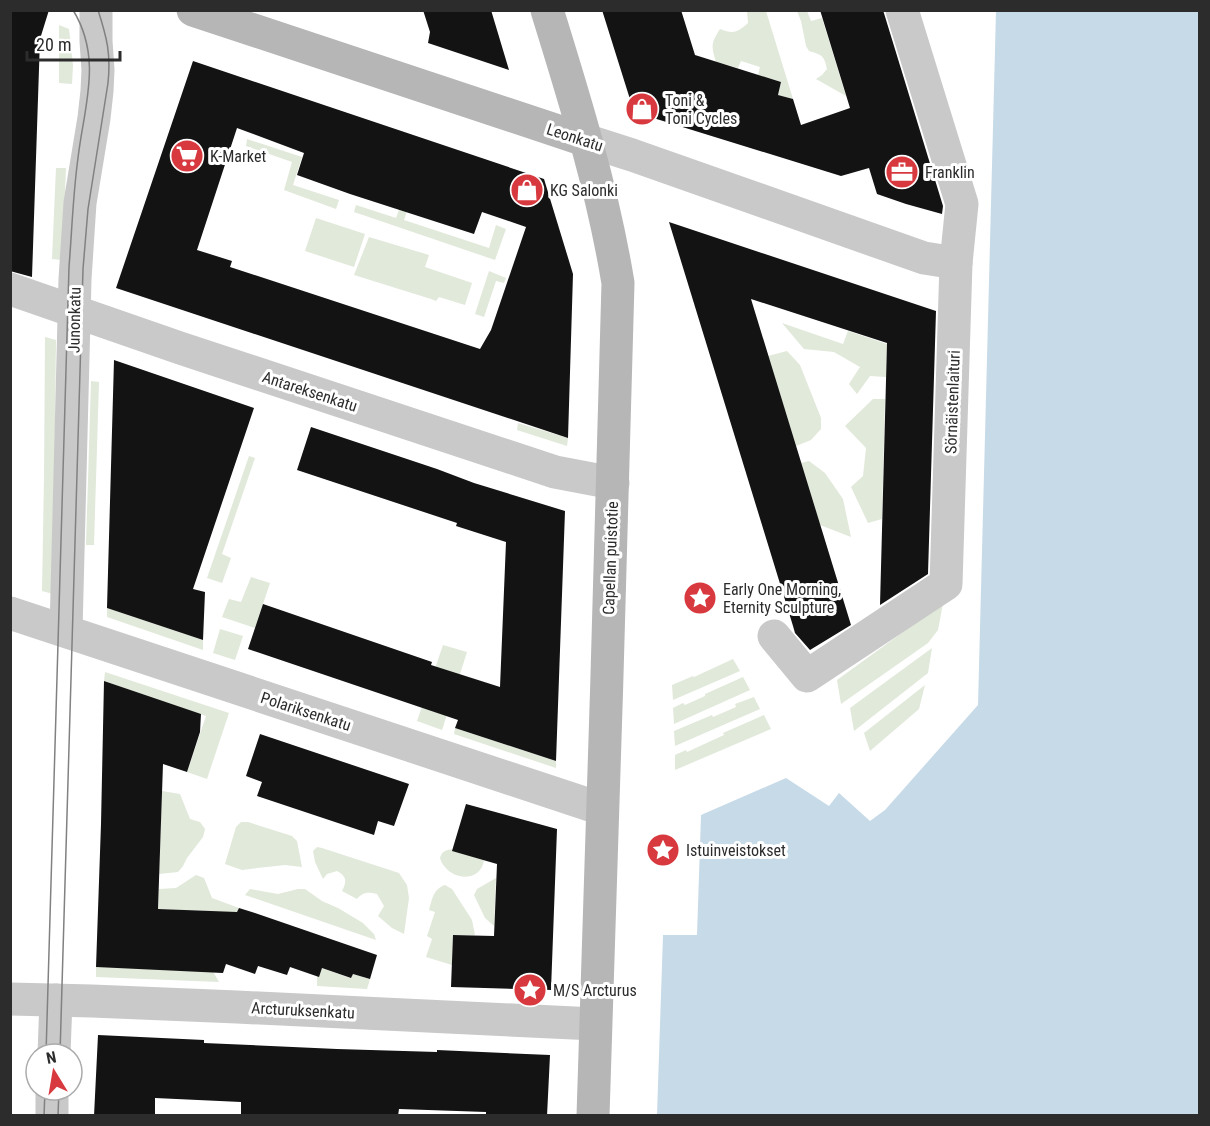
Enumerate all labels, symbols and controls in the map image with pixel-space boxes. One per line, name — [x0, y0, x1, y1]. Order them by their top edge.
scale bar — [27, 24, 120, 62]
text: 20 m — [36, 34, 71, 55]
shop icon: Toni & Toni Cycles — [624, 91, 660, 127]
place label: Toni & Toni Cycles — [665, 91, 737, 128]
street label: Leonkatu — [544, 119, 605, 156]
supermarket icon: K-Market — [169, 138, 205, 174]
place label: K-Market — [210, 147, 266, 166]
office icon: Franklin — [884, 154, 920, 190]
place label: Franklin — [925, 163, 975, 182]
shop icon: KG Salonki — [509, 172, 545, 208]
place label: KG Salonki — [550, 181, 618, 200]
street label: Junonkatu — [64, 287, 85, 353]
street label: Sörnäistenlaituri — [941, 350, 964, 454]
street label: Antareksenkatu — [260, 367, 360, 416]
street label: Capellan puistotie — [599, 501, 622, 615]
place icon: Early One Morning, Eternity Sculpture — [682, 580, 718, 616]
place label: Early One Morning, Eternity Sculpture — [723, 580, 841, 617]
street label: Polariksenkatu — [258, 688, 353, 735]
place icon: Istuinveistokset — [645, 832, 681, 868]
place label: Istuinveistokset — [686, 841, 786, 860]
place icon: M/S Arcturus — [512, 972, 548, 1008]
place label: M/S Arcturus — [553, 981, 637, 1000]
street label: Arcturuksenkatu — [251, 998, 355, 1023]
north arrow — [24, 1042, 84, 1102]
text: N — [45, 1048, 58, 1068]

